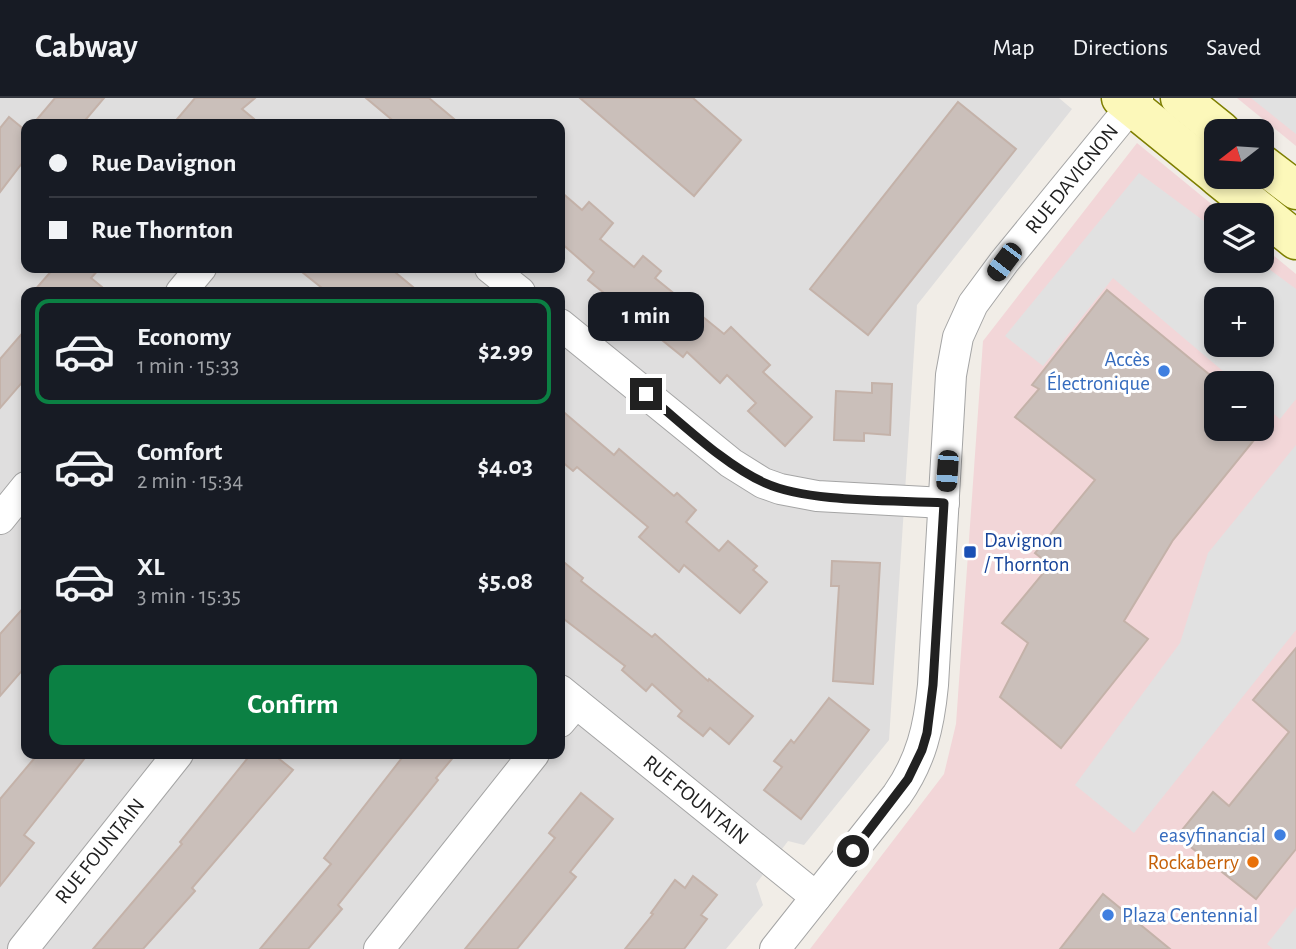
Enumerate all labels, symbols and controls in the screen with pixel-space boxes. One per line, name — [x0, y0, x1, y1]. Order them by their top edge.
text: Cabway — [35, 31, 138, 64]
text: Map — [992, 36, 1034, 60]
text: Directions — [1072, 36, 1168, 60]
text: Saved — [1206, 36, 1261, 60]
north arrow — [1204, 119, 1274, 189]
map controls — [1204, 119, 1274, 441]
street label: RUE DAVIGNON — [1022, 120, 1122, 238]
text: Rue Davignon — [91, 150, 237, 176]
button: layers — [1204, 203, 1274, 273]
text: Rue Thornton — [91, 217, 233, 243]
car — [983, 239, 1026, 285]
button: + — [1204, 287, 1274, 357]
callout: 1 min — [588, 292, 704, 342]
text: 1 min — [622, 305, 670, 328]
icon: car — [53, 320, 116, 383]
text: Economy — [137, 324, 231, 350]
text: $2.99 — [478, 338, 533, 364]
place label: Accès Électronique — [1046, 349, 1150, 394]
text: 1 min · 15:33 — [137, 355, 239, 378]
marker: Accès Électronique — [1156, 363, 1172, 379]
button: − — [1204, 371, 1274, 441]
route end — [630, 378, 662, 410]
icon: car — [53, 435, 116, 498]
text: Comfort — [137, 439, 222, 465]
car — [936, 449, 959, 493]
text: $4.03 — [478, 453, 533, 479]
text: 2 min · 15:34 — [137, 470, 243, 493]
place label: Davignon / Thornton — [984, 530, 1070, 575]
marker: Davignon / Thornton — [962, 544, 978, 560]
icon: car — [53, 550, 116, 613]
text: XL — [137, 554, 164, 580]
text: $5.08 — [478, 568, 533, 594]
text: 3 min · 15:35 — [137, 585, 241, 608]
button: Confirm — [49, 665, 537, 745]
street label: RUE FOUNTAIN — [639, 751, 753, 849]
street label: RUE FOUNTAIN — [51, 794, 149, 908]
place label: easyfinancial — [1159, 825, 1266, 846]
marker: easyfinancial — [1272, 827, 1288, 843]
route start — [837, 835, 869, 867]
place label: Rockaberry — [1148, 852, 1239, 873]
marker: Rockaberry — [1245, 854, 1261, 870]
place label: Plaza Centennial — [1122, 905, 1258, 926]
marker: Plaza Centennial — [1100, 907, 1116, 923]

